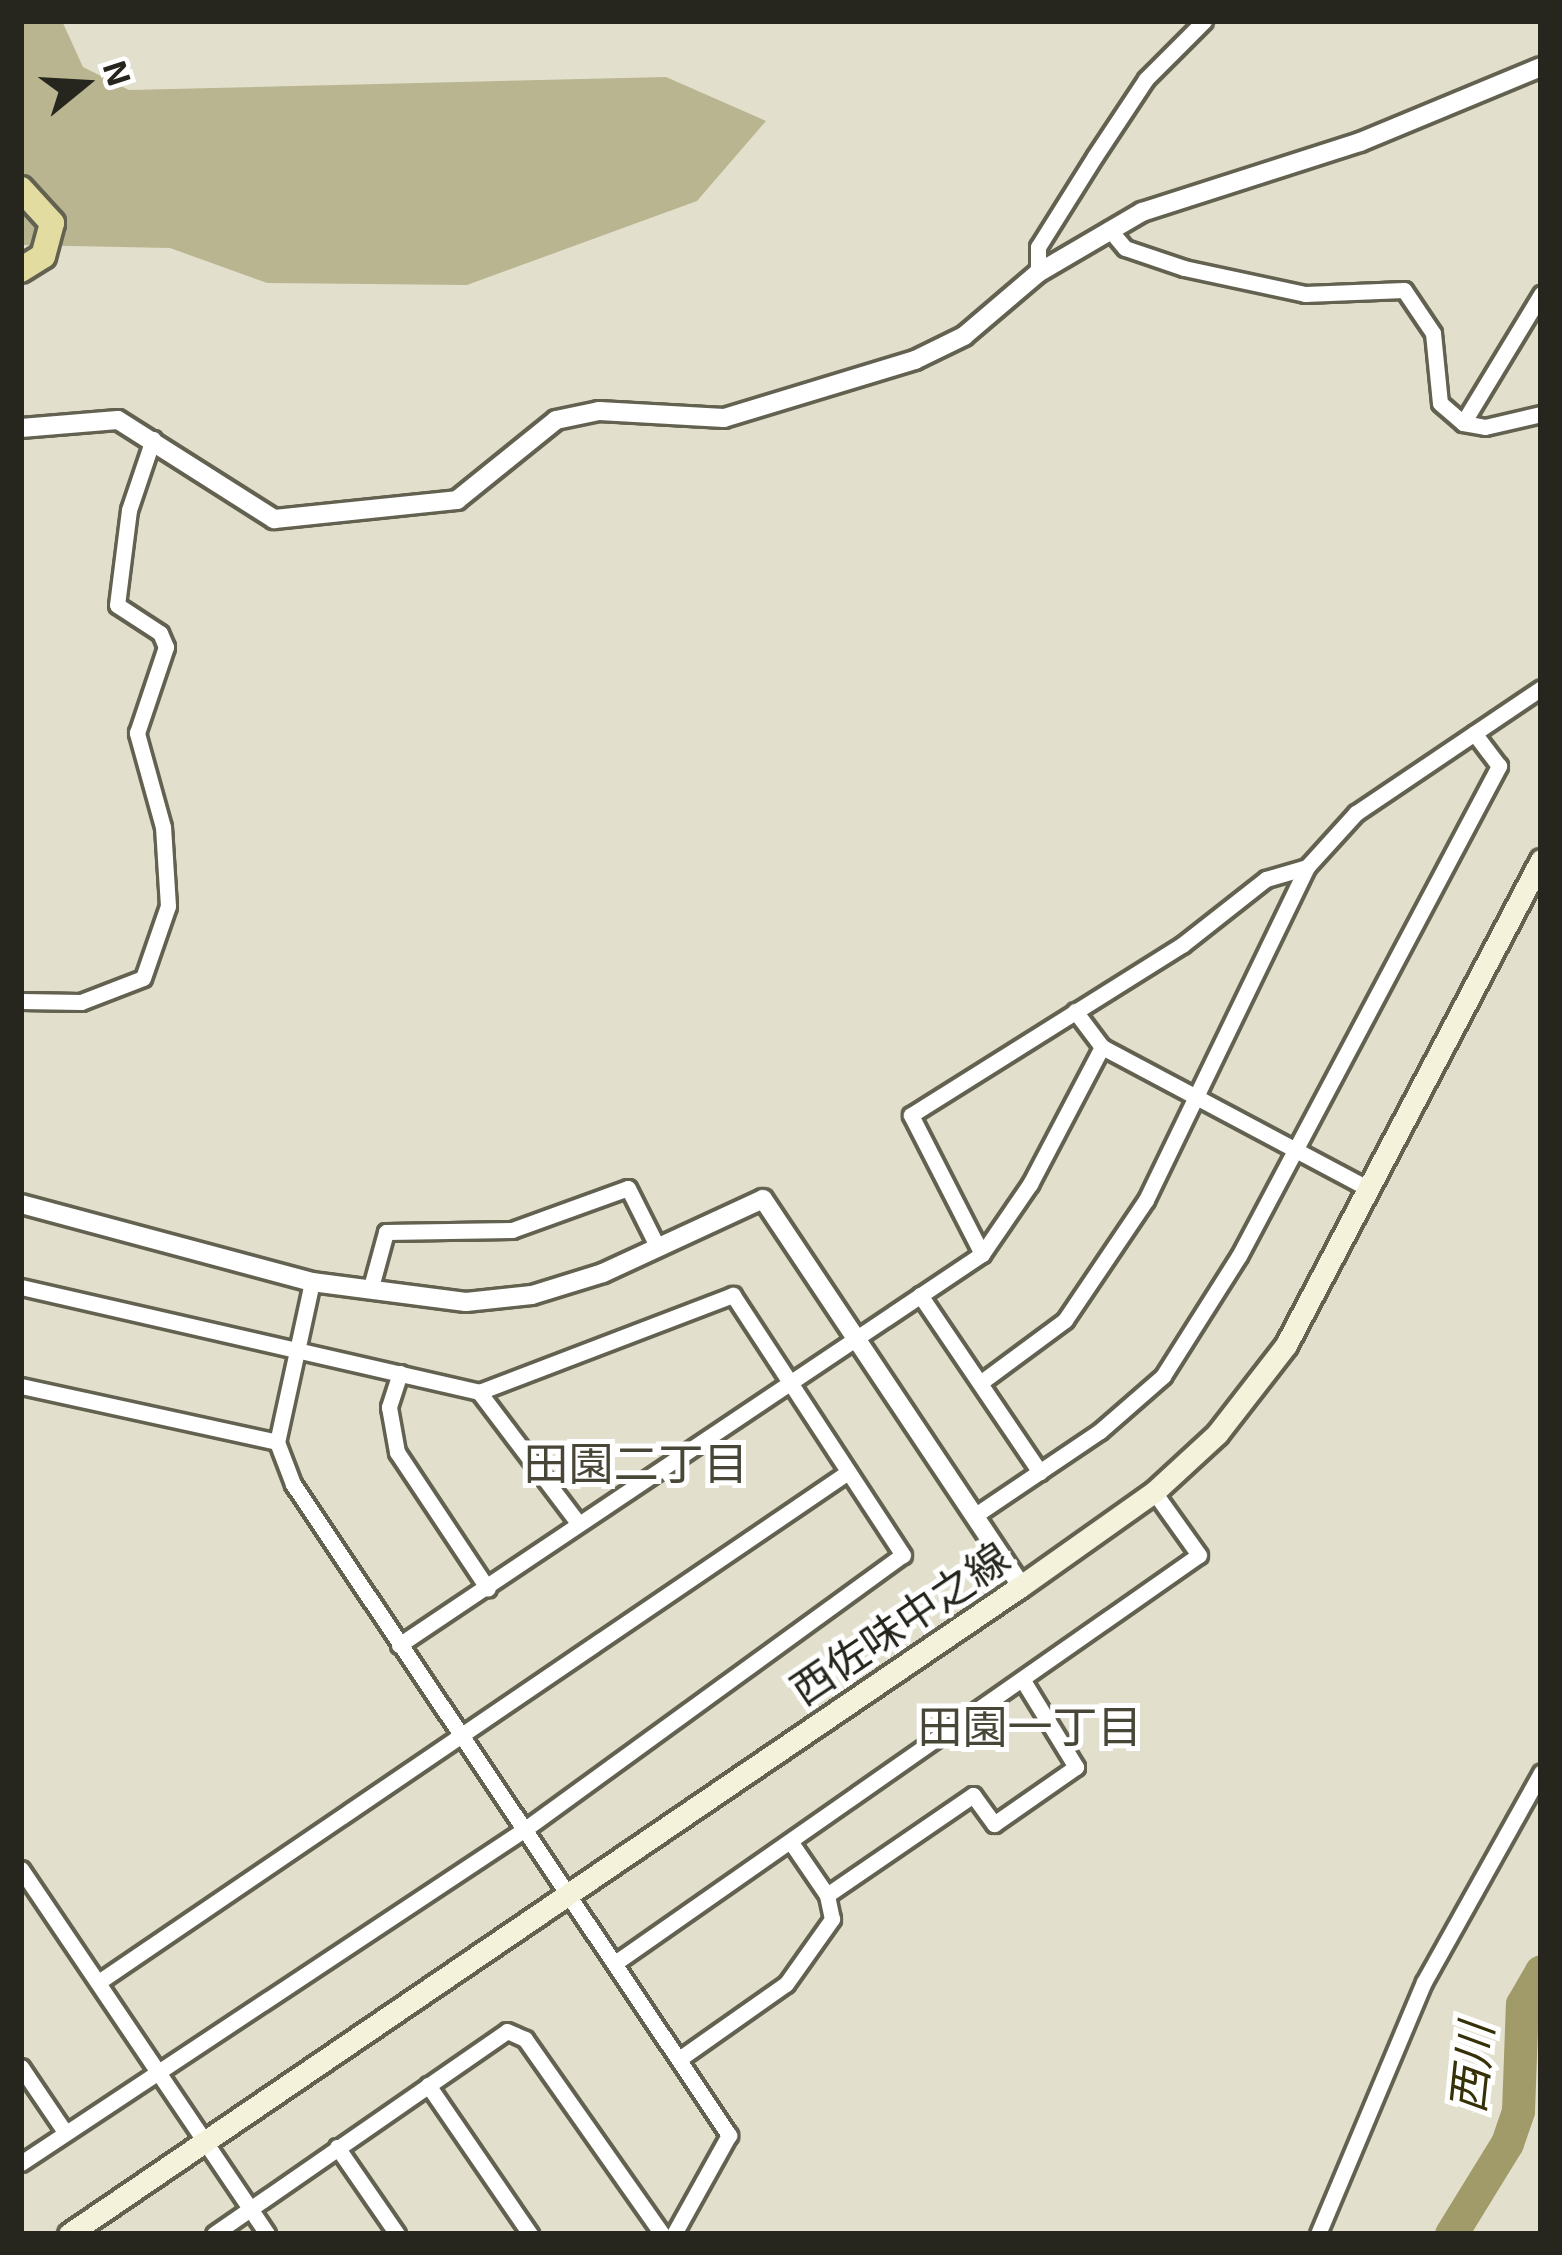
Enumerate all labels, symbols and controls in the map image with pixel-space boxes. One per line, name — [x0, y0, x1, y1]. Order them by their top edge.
north arrow — [24, 24, 144, 144]
text: N — [96, 55, 141, 90]
district label: 田園二丁目 — [524, 1436, 748, 1490]
street label: 西佐味中之線 — [780, 1531, 1018, 1713]
district label: 田園一丁目 — [918, 1699, 1142, 1753]
water label: 西川 — [1439, 2020, 1503, 2116]

